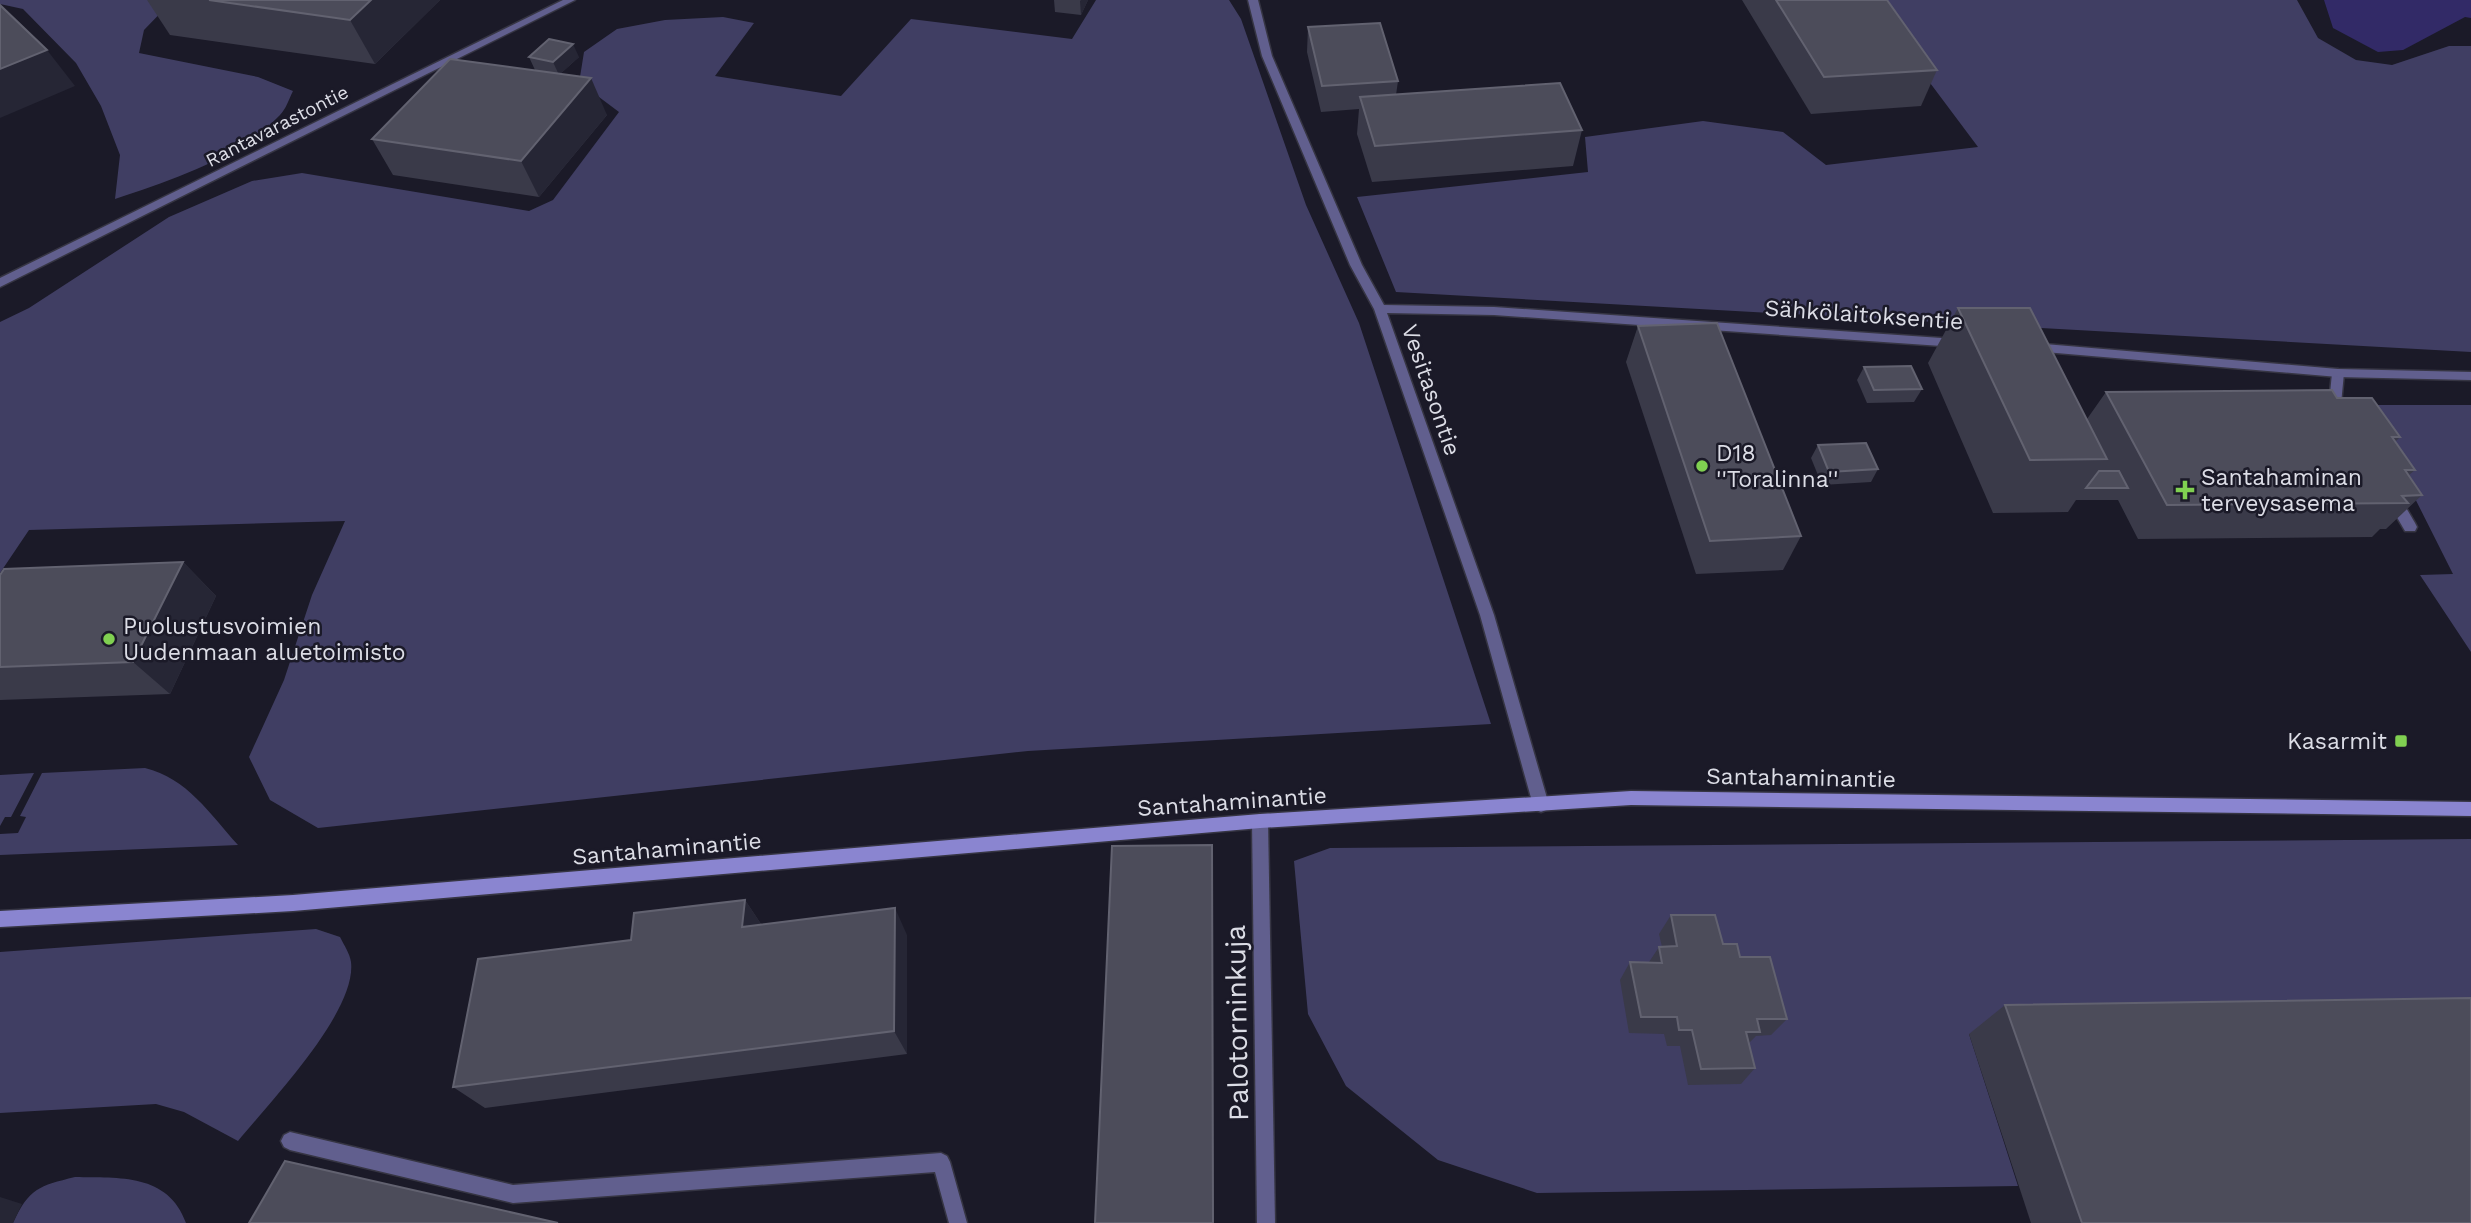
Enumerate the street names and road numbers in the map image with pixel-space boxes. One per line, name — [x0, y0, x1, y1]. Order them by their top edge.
street label: Rantavarastontie — [202, 80, 352, 172]
street label: Sähkölaitoksentie — [1764, 295, 1964, 335]
street label: Vesitasontie — [1396, 321, 1466, 459]
street label: Santahaminantie — [1706, 763, 1896, 793]
street label: Santahaminantie — [1136, 782, 1328, 822]
street label: Santahaminantie — [571, 827, 763, 871]
street label: Palotorninkuja — [1219, 924, 1255, 1122]

